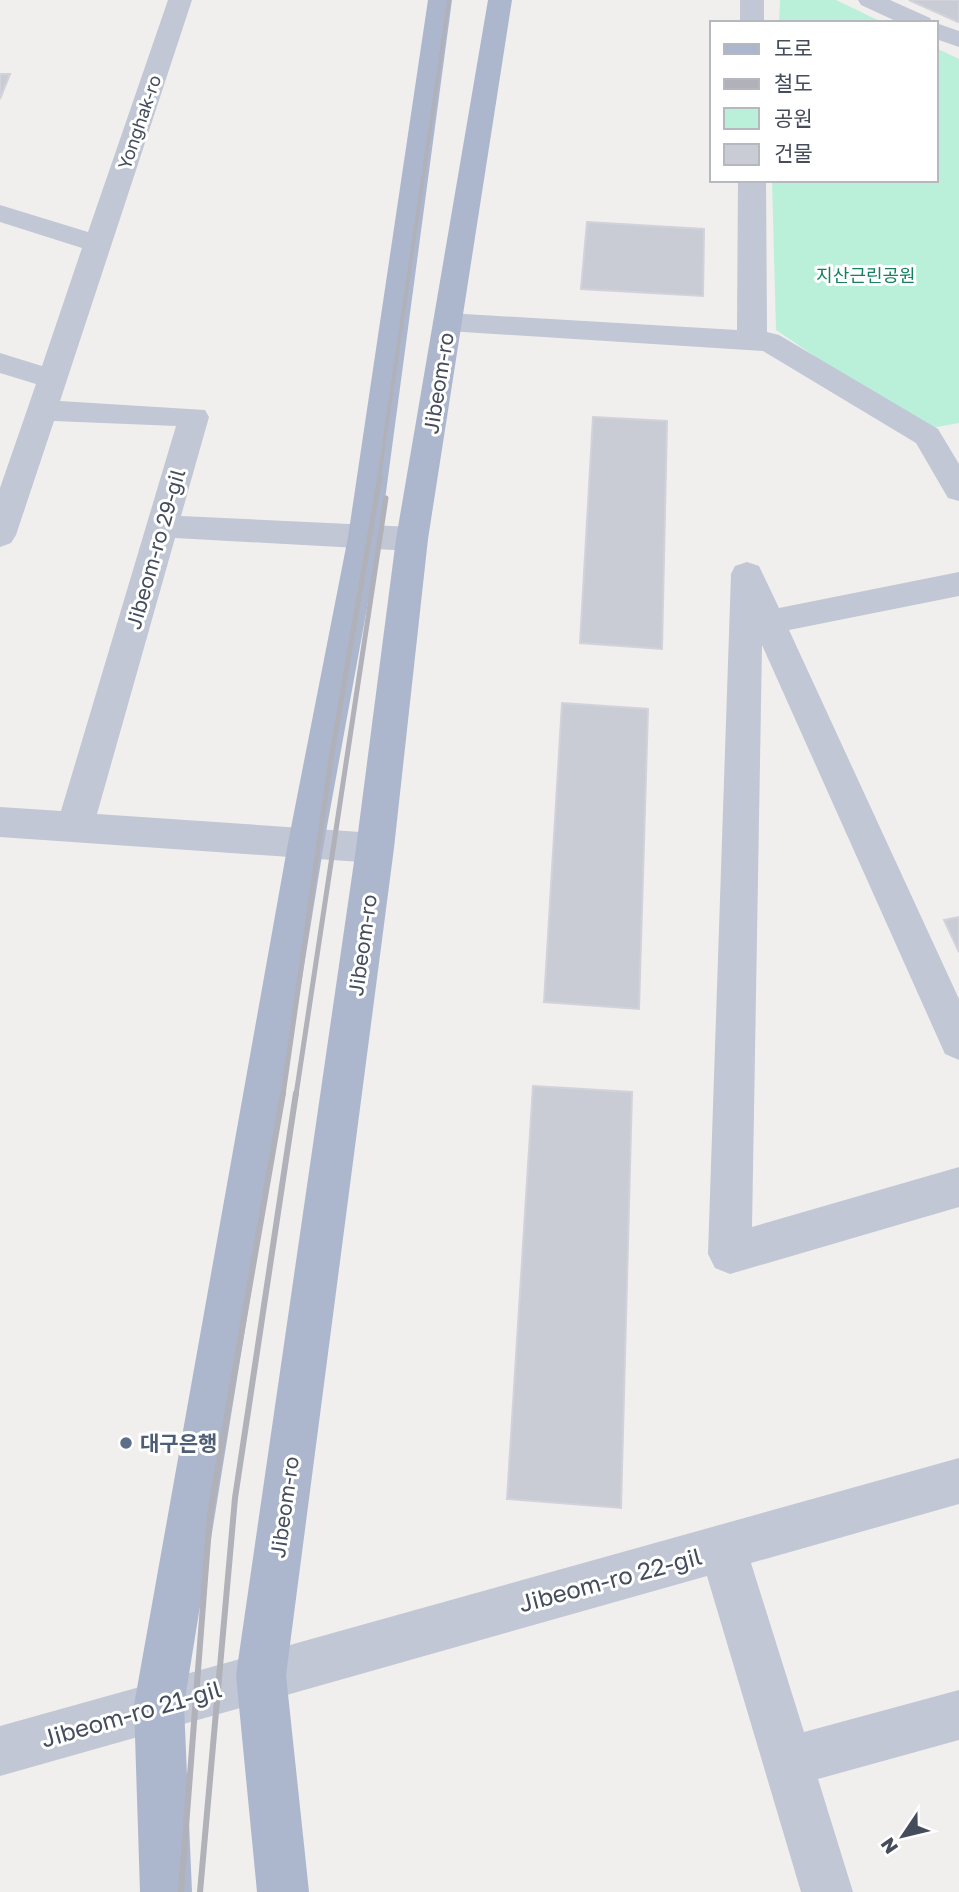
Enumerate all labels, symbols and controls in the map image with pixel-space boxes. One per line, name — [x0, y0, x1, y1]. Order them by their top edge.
legend — [710, 21, 938, 182]
text: 도로 — [774, 35, 813, 61]
text: 철도 — [774, 70, 813, 96]
street label: Yonghak-ro — [113, 72, 165, 172]
text: 공원 — [774, 105, 813, 131]
text: 건물 — [774, 140, 813, 166]
park label: 지산근린공원 — [816, 264, 916, 286]
street label: Jibeom-ro — [417, 331, 459, 435]
street label: Jibeom-ro 29-gil — [120, 466, 190, 632]
street label: Jibeom-ro — [342, 893, 382, 997]
place label: 대구은행 — [140, 1430, 217, 1456]
marker: 대구은행 — [118, 1435, 134, 1451]
street label: Jibeom-ro — [264, 1455, 304, 1559]
street label: Jibeom-ro 22-gil — [515, 1541, 705, 1617]
street label: Jibeom-ro 21-gil — [37, 1673, 225, 1753]
north arrow — [868, 1801, 938, 1871]
text: N — [875, 1834, 902, 1859]

